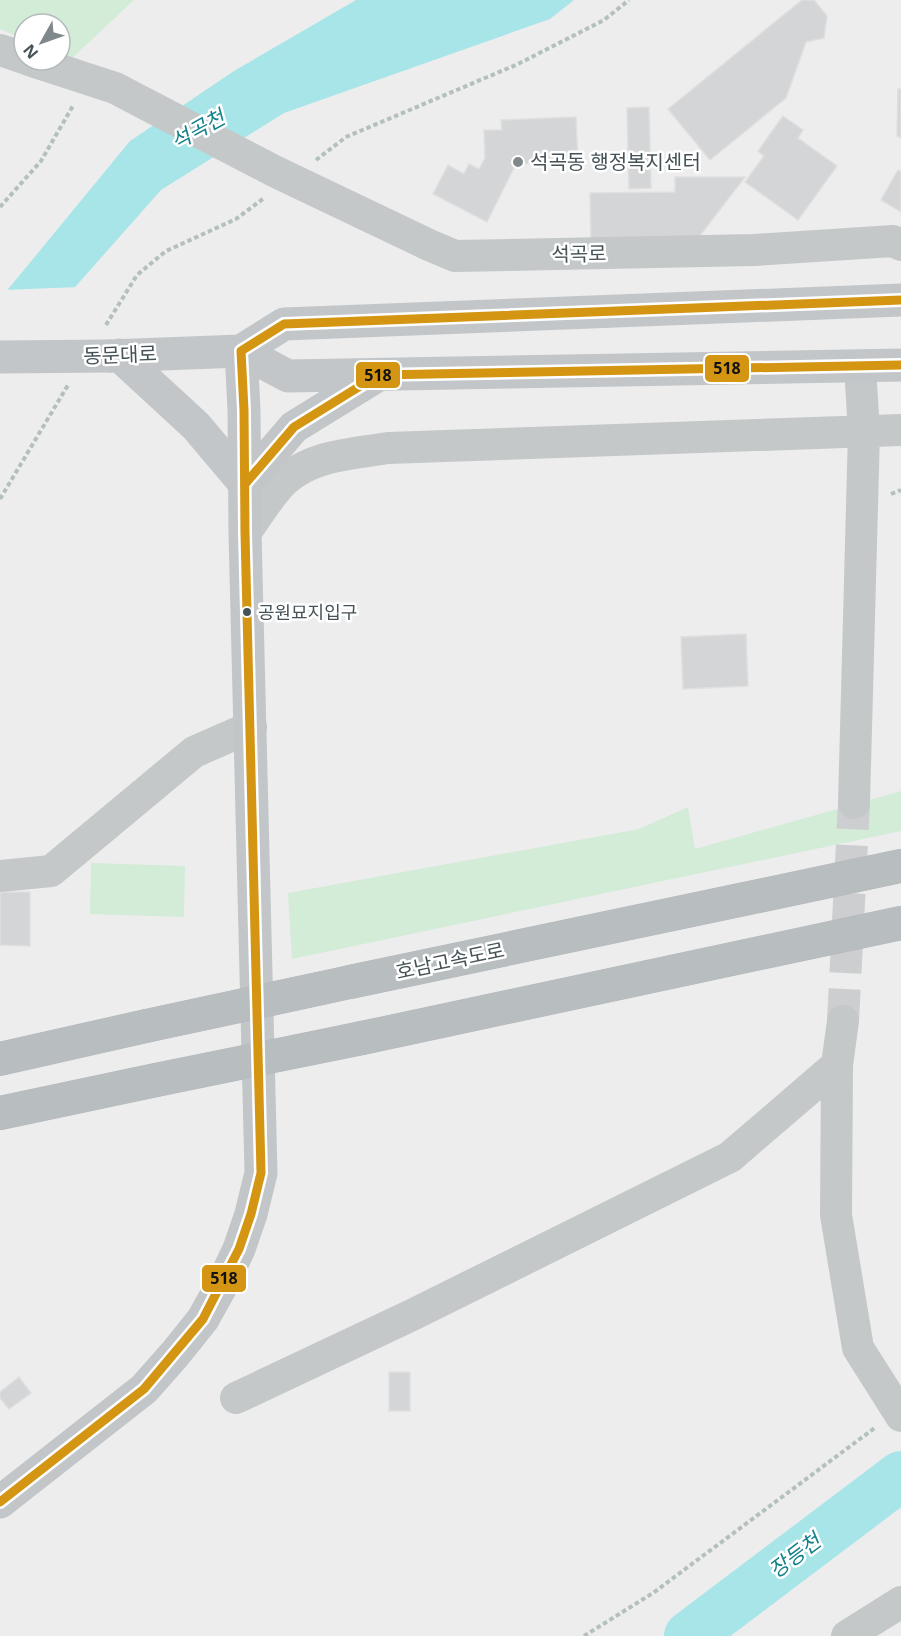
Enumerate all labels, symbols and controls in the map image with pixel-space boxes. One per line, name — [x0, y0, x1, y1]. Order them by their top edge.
north arrow — [12, 12, 72, 72]
text: N — [18, 40, 43, 64]
water label: 석곡천 — [165, 102, 232, 155]
place label: 석곡동 행정복지센터 — [530, 148, 701, 175]
marker: 석곡동 행정복지센터 — [511, 155, 525, 169]
street label: 석곡로 — [551, 240, 607, 267]
street label: 동문대로 — [83, 340, 157, 369]
line badge: 518 — [704, 354, 750, 383]
text: 518 — [713, 357, 741, 379]
line badge: 518 — [355, 361, 401, 389]
text: 518 — [364, 364, 392, 386]
place label: 공원묘지입구 — [258, 600, 357, 624]
marker: 공원묘지입구 — [241, 606, 253, 618]
street label: 호남고속도로 — [393, 936, 507, 985]
line badge: 518 — [201, 1264, 247, 1293]
text: 518 — [210, 1267, 238, 1289]
water label: 장등천 — [763, 1525, 828, 1584]

